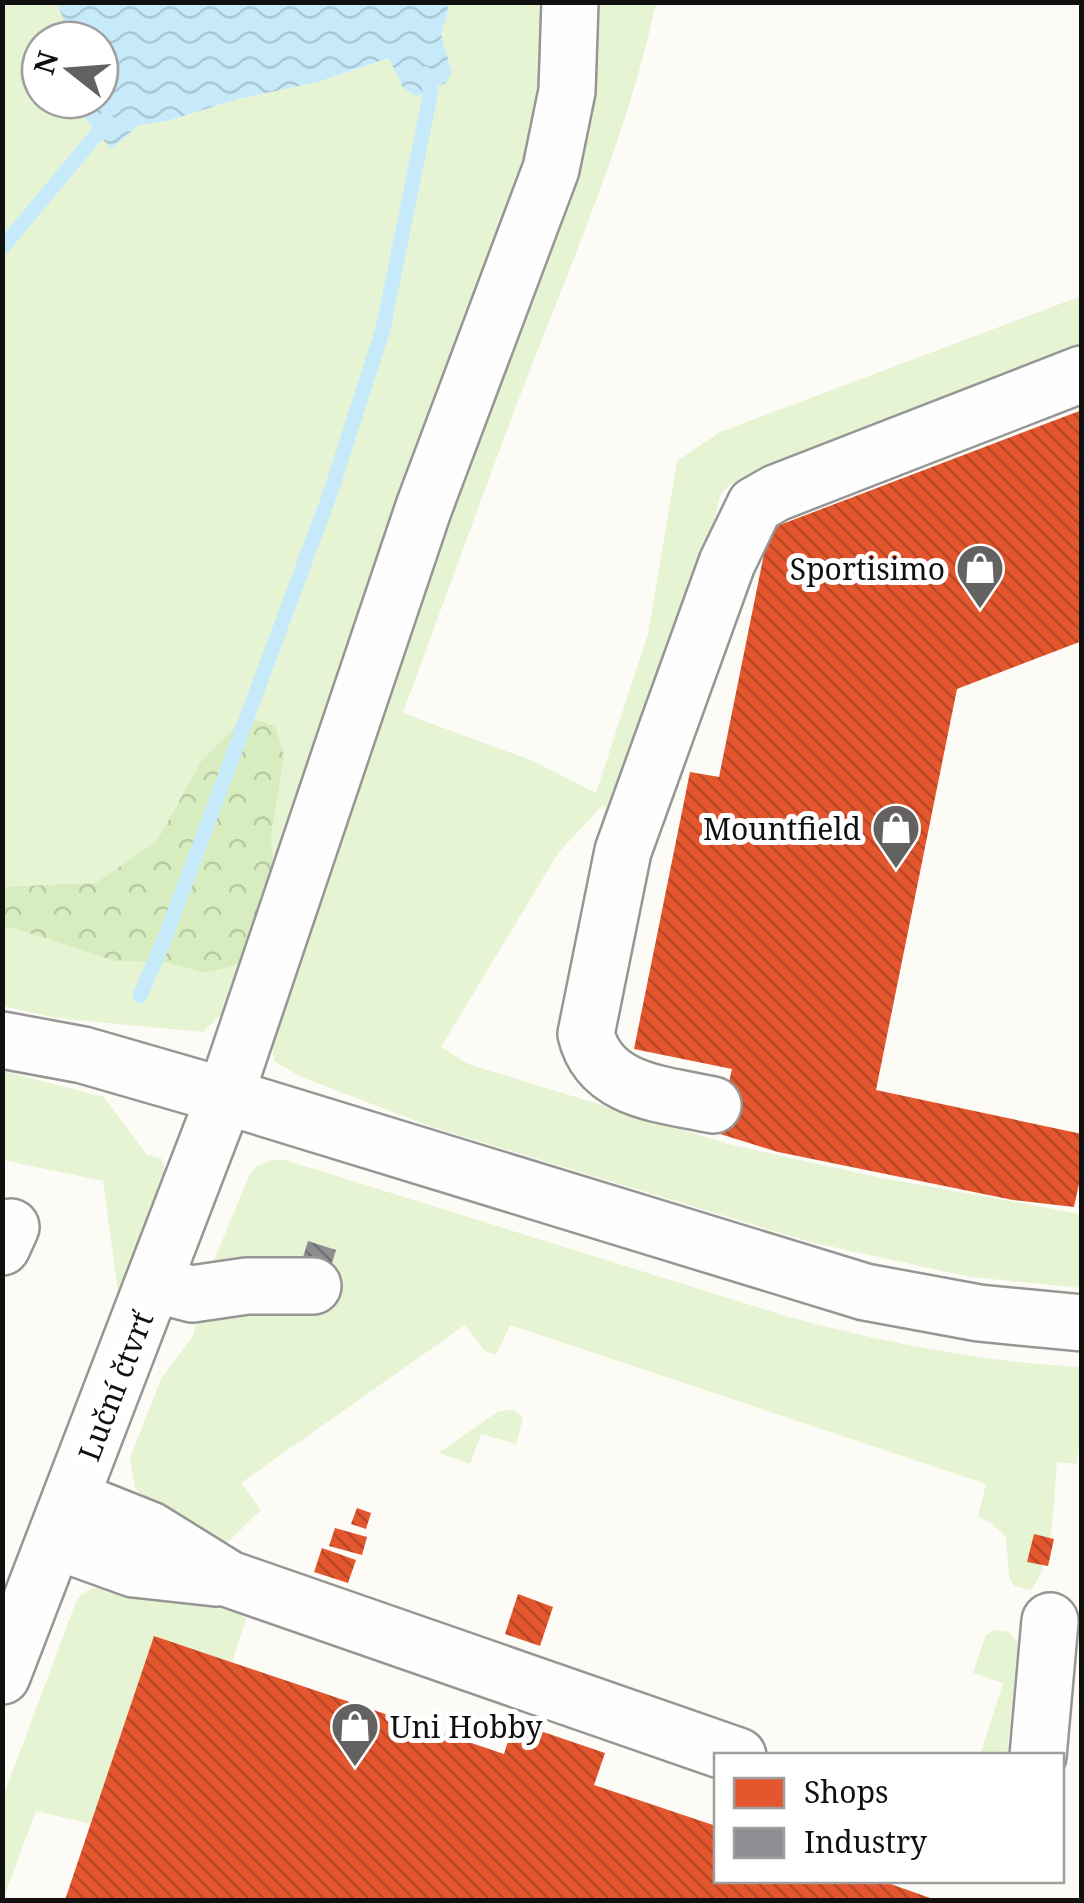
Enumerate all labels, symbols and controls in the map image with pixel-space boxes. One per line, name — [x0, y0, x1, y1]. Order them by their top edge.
north arrow — [20, 20, 120, 120]
text: N — [24, 46, 67, 79]
shop icon: Sportisimo — [954, 542, 1006, 610]
place label: Sportisimo — [790, 548, 945, 589]
shop icon: Mountfield — [870, 802, 922, 870]
place label: Mountfield — [703, 808, 861, 849]
street label: Luční čtvrť — [68, 1304, 163, 1466]
shop icon: Uni Hobby — [329, 1700, 381, 1768]
place label: Uni Hobby — [390, 1706, 543, 1747]
legend — [714, 1753, 1064, 1883]
text: Shops — [804, 1771, 889, 1812]
text: Industry — [804, 1821, 927, 1862]

